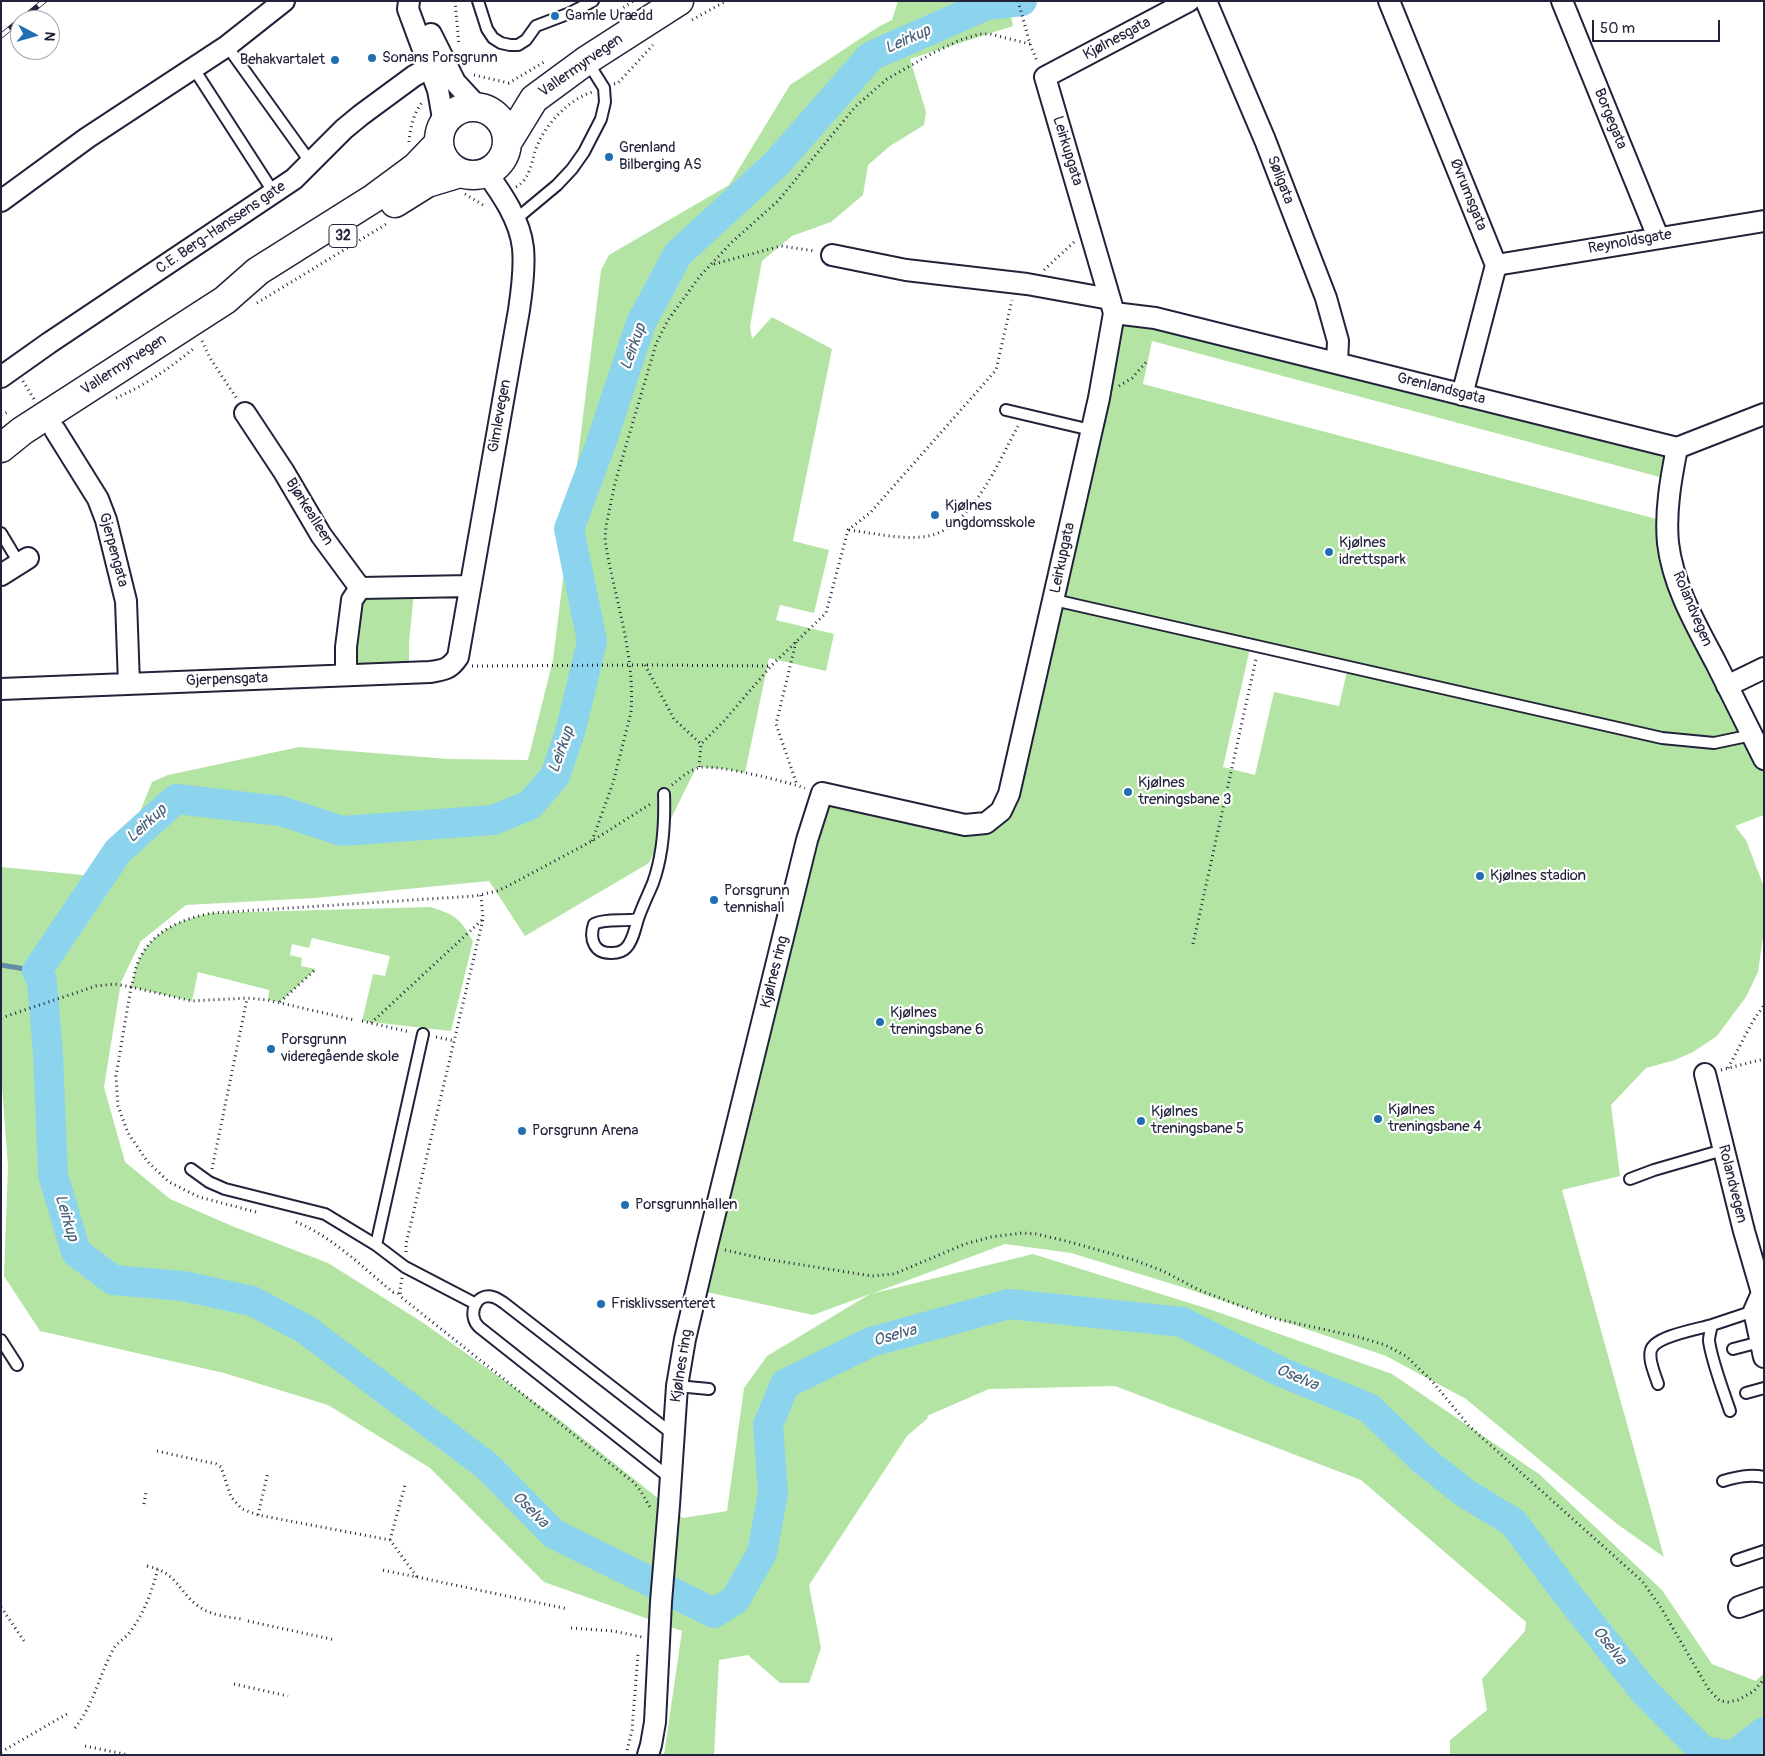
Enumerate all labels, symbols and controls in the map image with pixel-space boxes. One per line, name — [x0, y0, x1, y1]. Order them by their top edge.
place label: Gamle Urædd — [565, 7, 653, 25]
north arrow — [10, 10, 60, 60]
marker: Gamle Urædd — [549, 10, 561, 22]
scale bar — [1595, 10, 1722, 42]
street label: Kjølnesgata — [1080, 14, 1154, 64]
text: 50 m — [1600, 19, 1635, 38]
water label: Leirkup — [882, 22, 934, 58]
street label: Vallermyrvegen — [536, 30, 626, 102]
text: N — [40, 31, 58, 42]
place label: Sonans Porsgrunn — [382, 49, 498, 67]
place label: Behakvartalet — [240, 51, 325, 69]
marker: Sonans Porsgrunn — [366, 52, 378, 64]
marker: Behakvartalet — [329, 54, 341, 66]
street label: Borgegata — [1590, 86, 1630, 152]
street label: Leirkupgata — [1048, 114, 1086, 188]
place label: Grenland Bilberging AS — [619, 139, 702, 174]
marker: Grenland Bilberging AS — [603, 151, 615, 163]
street label: Søligata — [1263, 153, 1297, 207]
street label: Øvrumsgata — [1445, 157, 1491, 233]
street label: C.E. Berg-Hanssens gate — [153, 178, 289, 278]
road number: 32 — [329, 225, 357, 248]
street label: Reynoldsgate — [1587, 226, 1673, 258]
water label: Leirkup — [617, 321, 651, 373]
street label: Vallermyrvegen — [78, 331, 170, 399]
street label: Grenlandsgata — [1395, 369, 1487, 409]
street label: Gimlevegen — [485, 378, 515, 454]
street label: Bjørkealleen — [281, 475, 337, 549]
place label: Kjølnes ungdomsskole — [945, 497, 1035, 532]
marker: Kjølnes ungdomsskole — [929, 509, 941, 521]
street label: Gjerpengata — [94, 511, 132, 589]
street label: Leirkupgata — [1047, 521, 1079, 595]
place label: Kjølnes idrettspark — [1339, 534, 1406, 569]
marker: Kjølnes idrettspark — [1323, 546, 1335, 558]
street label: Rolandvegen — [1668, 569, 1716, 649]
street label: Gjerpensgata — [186, 670, 268, 690]
water label: Leirkup — [545, 724, 579, 776]
place label: Kjølnes treningsbane 3 — [1138, 774, 1231, 809]
marker: Kjølnes treningsbane 3 — [1122, 786, 1134, 798]
water label: Leirkup — [123, 801, 171, 847]
place label: Kjølnes stadion — [1490, 867, 1586, 885]
marker: Kjølnes stadion — [1474, 870, 1486, 882]
place label: Porsgrunn tennishall — [724, 882, 790, 917]
marker: Porsgrunn tennishall — [708, 894, 720, 906]
street label: Kjølnes ring — [757, 934, 793, 1010]
place label: Kjølnes treningsbane 6 — [890, 1004, 984, 1039]
marker: Kjølnes treningsbane 6 — [874, 1016, 886, 1028]
place label: Porsgrunn videregående skole — [281, 1031, 399, 1066]
marker: Porsgrunn videregående skole — [265, 1043, 277, 1055]
place label: Kjølnes treningsbane 4 — [1388, 1101, 1482, 1136]
place label: Kjølnes treningsbane 5 — [1151, 1103, 1244, 1138]
marker: Kjølnes treningsbane 4 — [1372, 1113, 1384, 1125]
marker: Kjølnes treningsbane 5 — [1135, 1115, 1147, 1127]
place label: Porsgrunn Arena — [532, 1122, 638, 1140]
marker: Porsgrunn Arena — [516, 1125, 528, 1137]
street label: Rolandvegen — [1714, 1143, 1750, 1225]
water label: Leirkup — [50, 1192, 82, 1244]
place label: Porsgrunnhallen — [635, 1196, 738, 1214]
marker: Porsgrunnhallen — [619, 1199, 631, 1211]
place label: Frisklivssenteret — [611, 1295, 715, 1313]
marker: Frisklivssenteret — [595, 1298, 607, 1310]
water label: Oselva — [871, 1321, 919, 1351]
street label: Kjølnes ring — [667, 1328, 697, 1404]
water label: Oselva — [1273, 1361, 1321, 1395]
water label: Oselva — [508, 1488, 552, 1532]
water label: Oselva — [1588, 1623, 1630, 1669]

